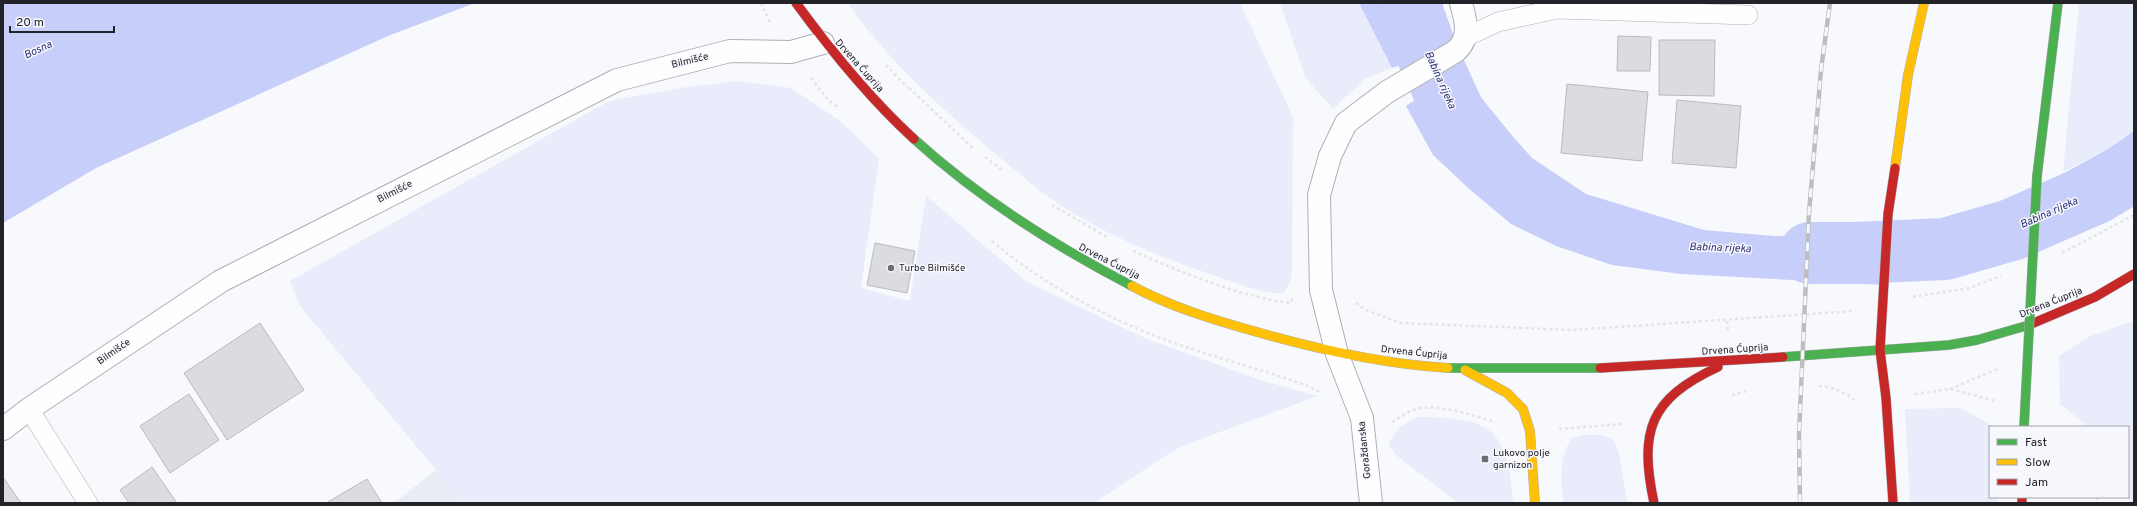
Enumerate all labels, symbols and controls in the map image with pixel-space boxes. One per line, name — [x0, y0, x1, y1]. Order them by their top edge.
scale bar — [10, 8, 114, 34]
text: 20 m — [16, 15, 44, 31]
water label: Bosna — [22, 37, 55, 63]
street label: Drvena Ćuprija — [832, 37, 886, 95]
water label: Babina rijeka — [1421, 49, 1459, 111]
street label: Bilmišće — [670, 50, 710, 72]
street label: Bilmišće — [375, 178, 415, 206]
water label: Babina rijeka — [2018, 194, 2080, 232]
water label: Babina rijeka — [1689, 240, 1752, 256]
street label: Drvena Ćuprija — [1076, 241, 1142, 283]
place label: Turbe Bilmišće — [899, 262, 965, 275]
marker: Turbe Bilmišće — [886, 263, 896, 273]
street label: Drvena Ćuprija — [2018, 284, 2084, 322]
street label: Bilmišće — [95, 336, 133, 368]
street label: Drvena Ćuprija — [1701, 341, 1769, 359]
street label: Drvena Ćuprija — [1380, 343, 1448, 363]
street label: Goraždanska — [1356, 420, 1374, 480]
legend — [1989, 426, 2129, 498]
text: Fast — [2025, 435, 2047, 451]
place label: Lukovo polje garnizon — [1493, 447, 1550, 472]
marker: Lukovo polje garnizon — [1480, 454, 1490, 464]
text: Slow — [2025, 455, 2051, 471]
text: Jam — [2025, 475, 2048, 491]

